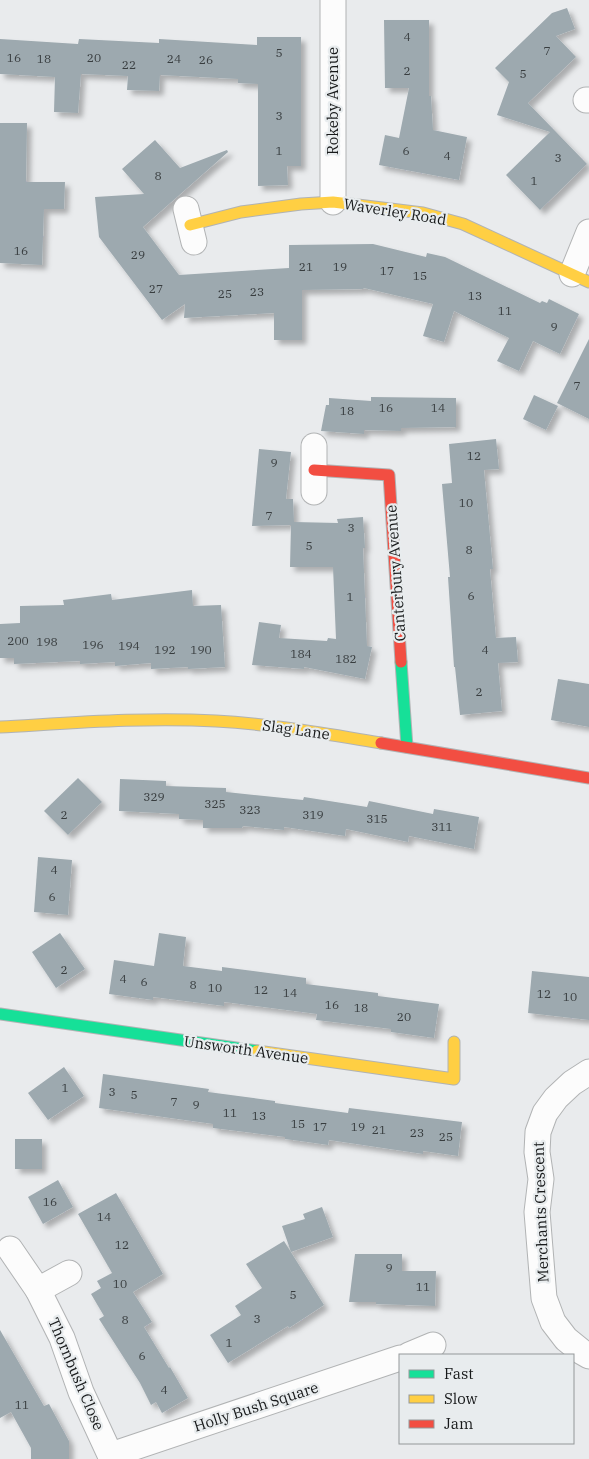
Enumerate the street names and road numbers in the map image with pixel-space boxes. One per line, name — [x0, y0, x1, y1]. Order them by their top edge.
street label: Rokeby Avenue — [323, 47, 342, 155]
street label: Waverley Road — [342, 194, 448, 229]
street label: Canterbury Avenue — [381, 504, 410, 642]
street label: Slag Lane — [261, 715, 331, 744]
street label: Unsworth Avenue — [183, 1031, 310, 1068]
street label: Merchants Crescent — [529, 1141, 552, 1283]
street label: Thornbush Close — [44, 1315, 109, 1433]
street label: Holly Bush Square — [191, 1377, 321, 1436]

